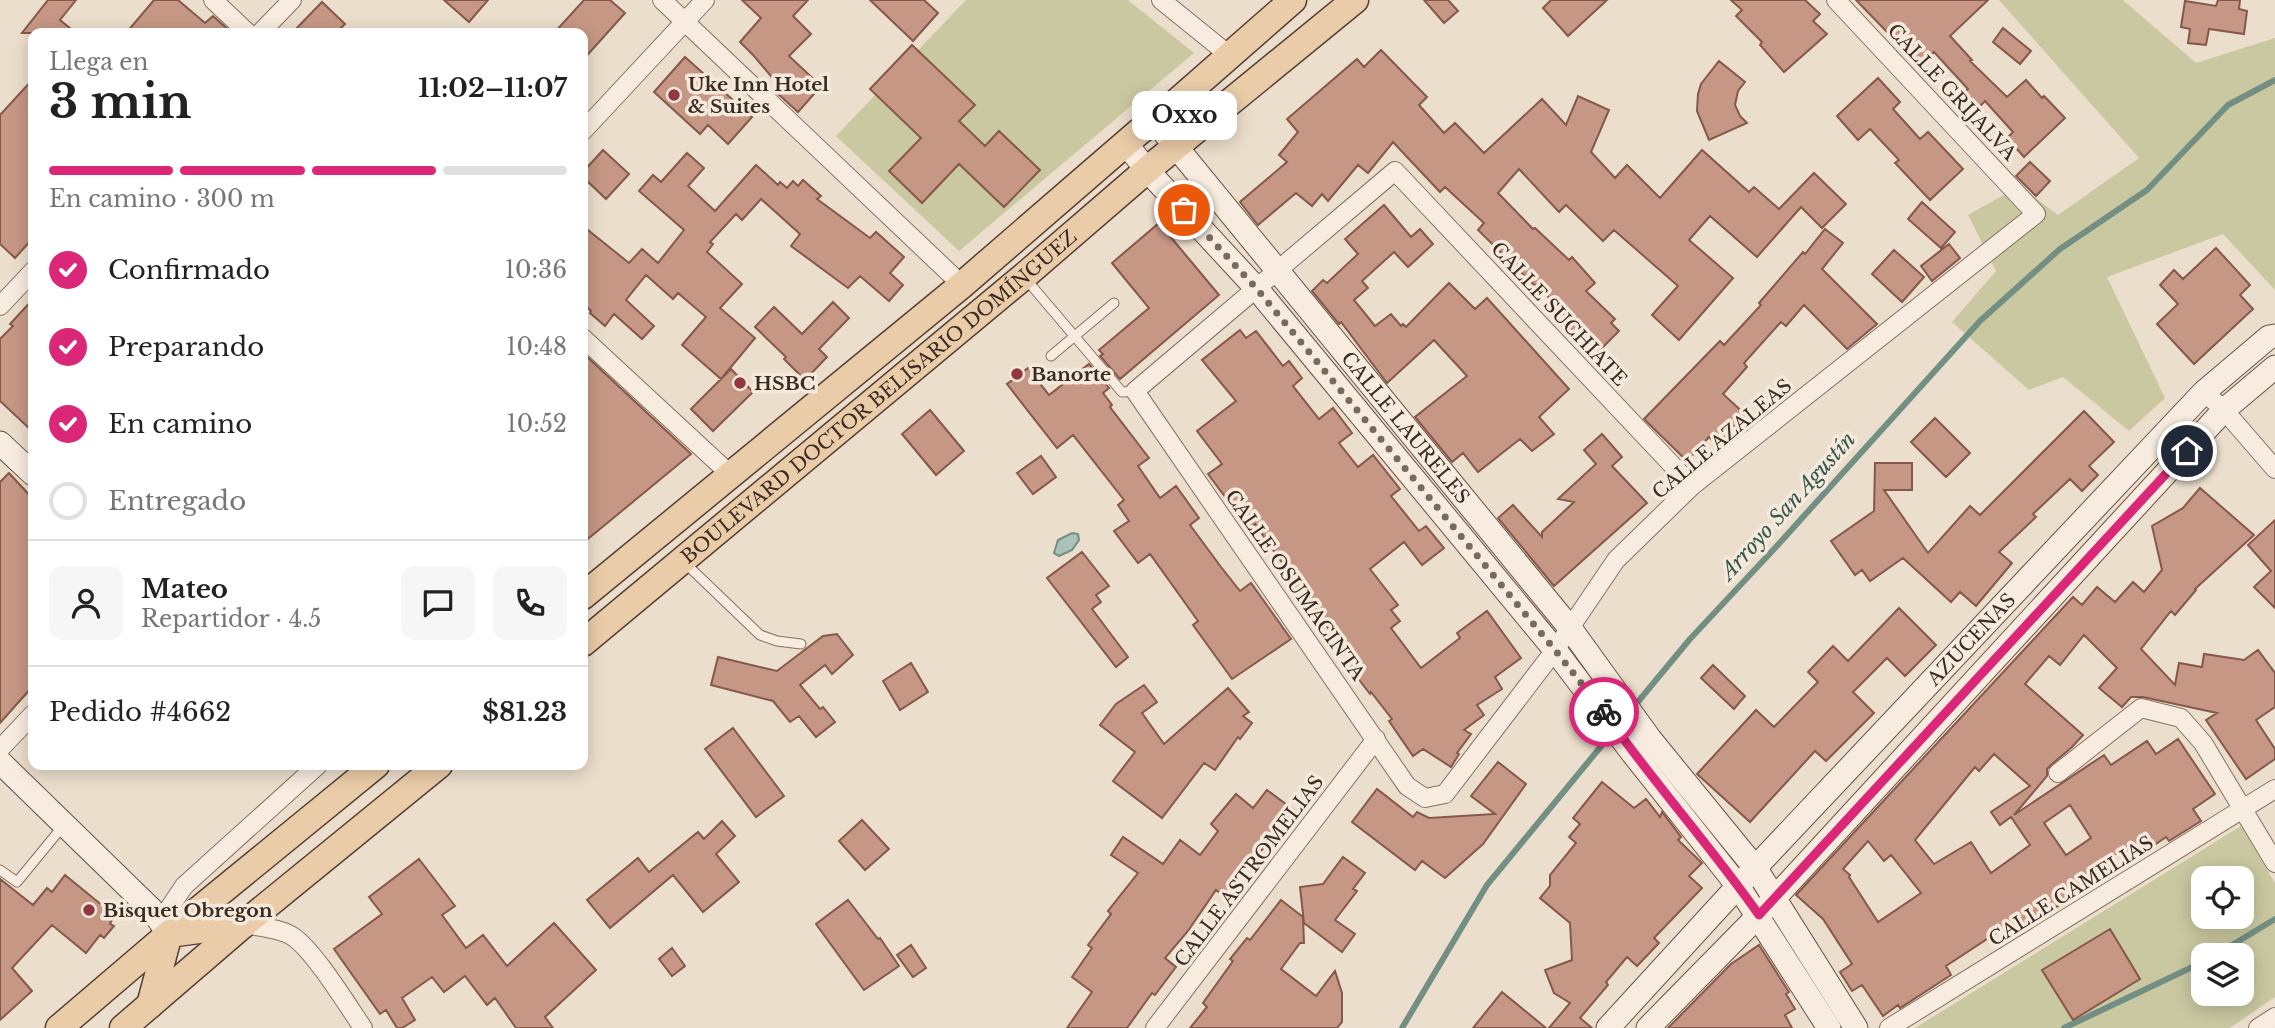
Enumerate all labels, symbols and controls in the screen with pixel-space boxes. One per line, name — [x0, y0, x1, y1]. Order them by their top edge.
street label: CALLE GRIJALVA — [1883, 19, 2021, 165]
text: Llega en — [49, 48, 148, 76]
text: 11:02–11:07 — [418, 72, 567, 104]
text: 3 min — [49, 73, 191, 130]
place label: Uke Inn Hotel & Suites — [688, 73, 829, 118]
marker: Uke Inn Hotel & Suites — [666, 87, 682, 103]
callout: Oxxo — [1132, 91, 1236, 140]
text: Oxxo — [1152, 101, 1217, 129]
pin — [1154, 180, 1214, 240]
text: En camino · 300 m — [49, 185, 275, 213]
icon: bag — [1165, 191, 1203, 229]
street label: BOULEVARD DOCTOR BELISARIO DOMÍNGUEZ — [676, 225, 1081, 568]
street label: CALLE SUCHIATE — [1486, 237, 1632, 391]
icon: check — [49, 251, 87, 289]
text: Confirmado — [108, 254, 270, 286]
text: 10:36 — [505, 256, 567, 284]
icon: check — [49, 328, 87, 366]
text: Preparando — [108, 331, 264, 363]
text: 10:48 — [506, 333, 567, 361]
street label: CALLE LAURELES — [1337, 347, 1475, 508]
place label: Banorte — [1031, 363, 1111, 386]
marker: Banorte — [1009, 366, 1025, 382]
place label: HSBC — [754, 372, 815, 395]
street label: CALLE AZALEAS — [1648, 374, 1796, 504]
marker: HSBC — [732, 375, 748, 391]
icon: check — [49, 405, 87, 443]
text: En camino — [108, 408, 252, 440]
text: 10:52 — [507, 410, 567, 438]
pin — [2157, 421, 2217, 481]
water label: Arroyo San Agustín — [1713, 427, 1861, 587]
icon: home — [2168, 432, 2206, 470]
text: Entregado — [108, 485, 246, 517]
street label: CALLE OSUMACINTA — [1220, 485, 1370, 685]
button: person — [49, 566, 123, 640]
button: chat — [401, 566, 475, 640]
button: phone — [493, 566, 567, 640]
text: Mateo — [141, 573, 228, 605]
street label: AZUCENAS — [1921, 588, 2020, 691]
text: Repartidor · 4.5 — [141, 605, 321, 633]
courier — [1569, 677, 1639, 747]
icon: bike — [1585, 693, 1623, 731]
text: Pedido #4662 — [49, 696, 231, 728]
text: $81.23 — [482, 696, 567, 728]
street label: CALLE ASTROMELIAS — [1170, 771, 1328, 971]
street label: CALLE CAMELIAS — [1984, 831, 2158, 951]
map controls — [2191, 866, 2254, 1006]
button: locate — [2191, 866, 2254, 929]
place label: Bisquet Obregon — [103, 899, 273, 922]
marker: Bisquet Obregon — [81, 902, 97, 918]
button: layers — [2191, 943, 2254, 1006]

